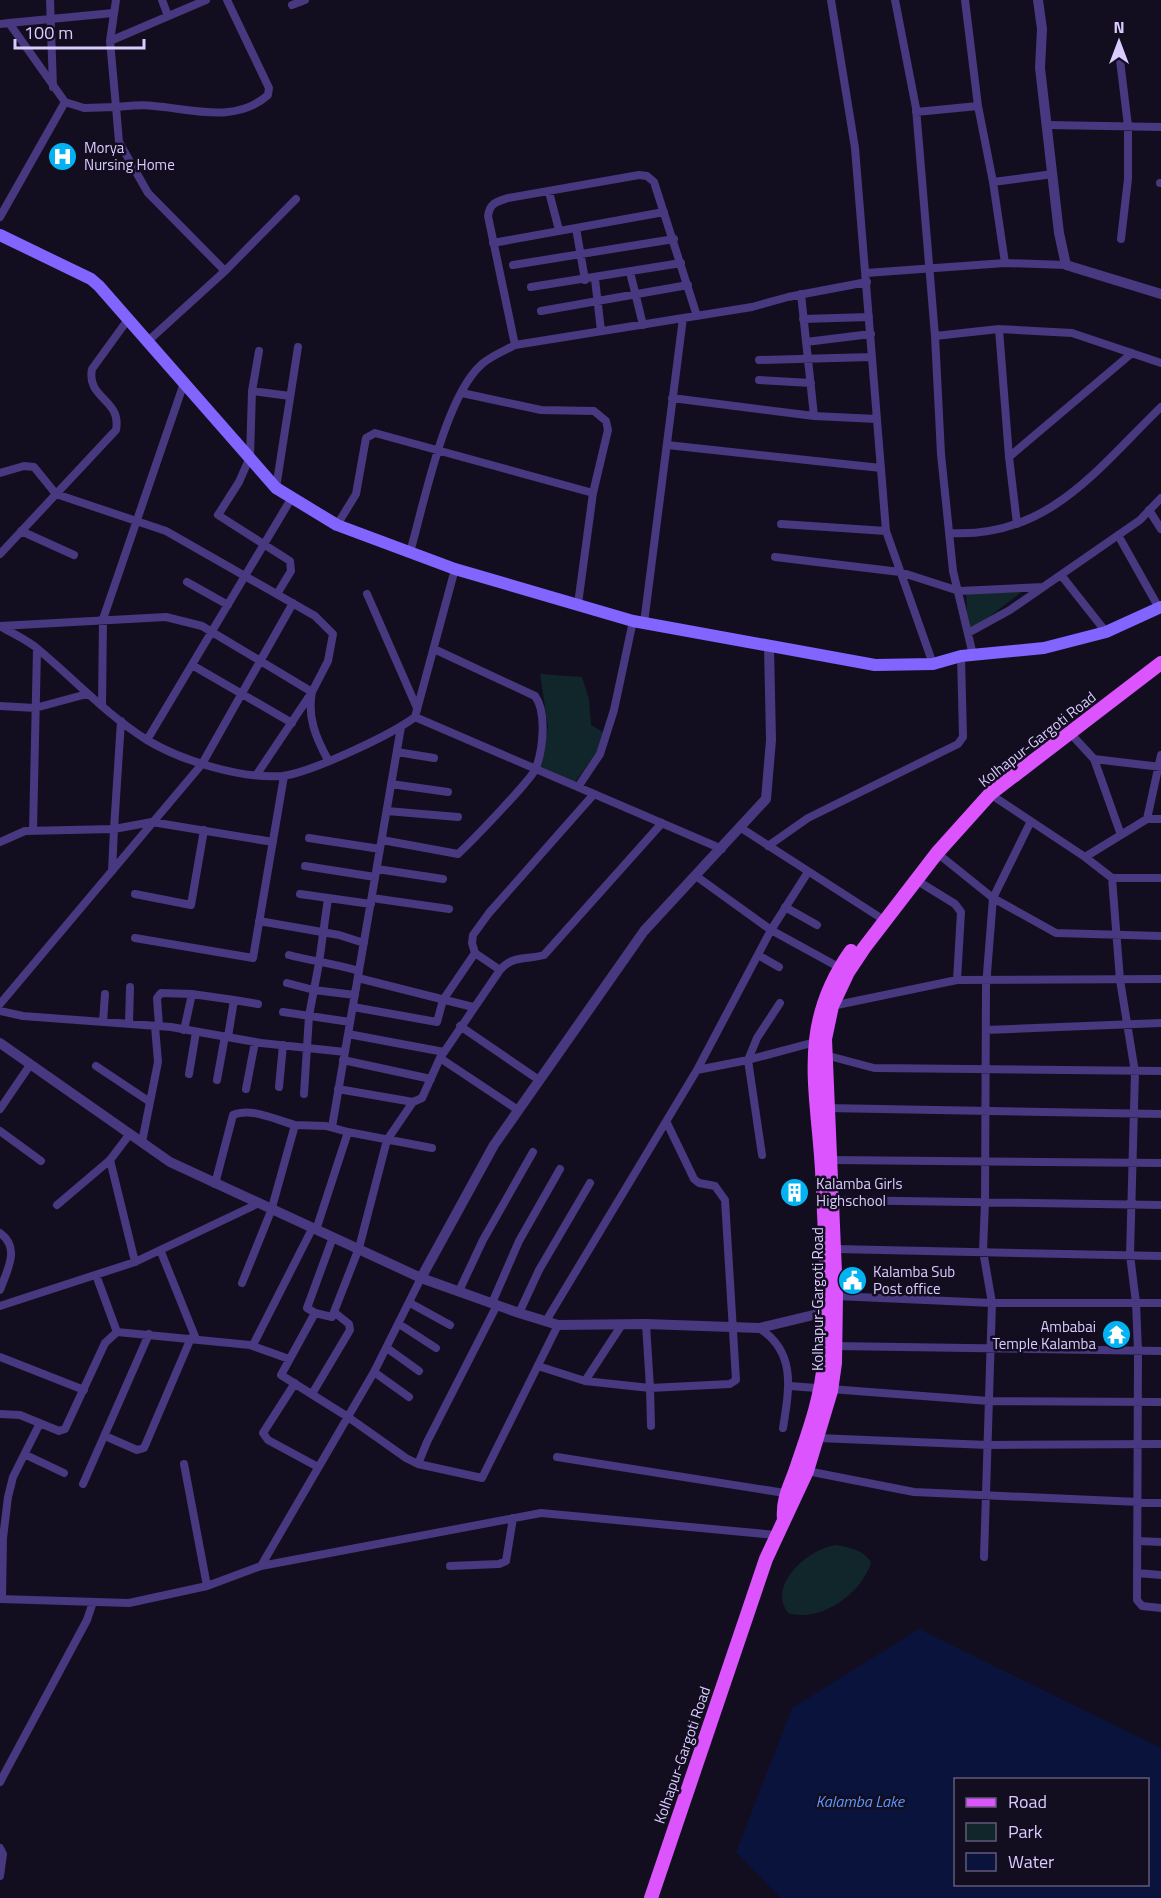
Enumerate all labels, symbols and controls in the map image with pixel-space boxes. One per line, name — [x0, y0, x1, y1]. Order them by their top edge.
scale bar — [15, 12, 144, 50]
north arrow — [1089, 12, 1149, 72]
text: N — [1113, 15, 1125, 39]
text: 100 m — [24, 19, 73, 46]
place label: Morya Nursing Home — [84, 136, 175, 176]
hospital icon: Morya Nursing Home — [47, 140, 79, 172]
street label: Kolhapur-Gargoti Road — [973, 686, 1101, 792]
place label: Kalamba Girls Highschool — [816, 1172, 902, 1212]
building icon: Kalamba Girls Highschool — [779, 1176, 811, 1208]
street label: Kolhapur-Gargoti Road — [806, 1227, 829, 1371]
place label: Kalamba Sub Post office — [873, 1260, 955, 1300]
public building icon: Kalamba Sub Post office — [836, 1264, 868, 1296]
place label: Ambabai Temple Kalamba — [992, 1315, 1096, 1355]
temple icon: Ambabai Temple Kalamba — [1101, 1319, 1133, 1351]
street label: Kolhapur-Gargoti Road — [648, 1683, 716, 1827]
legend — [954, 1778, 1149, 1886]
text: Road — [1008, 1788, 1047, 1815]
water label: Kalamba Lake — [816, 1789, 906, 1813]
text: Park — [1008, 1818, 1043, 1845]
text: Water — [1008, 1848, 1054, 1875]

